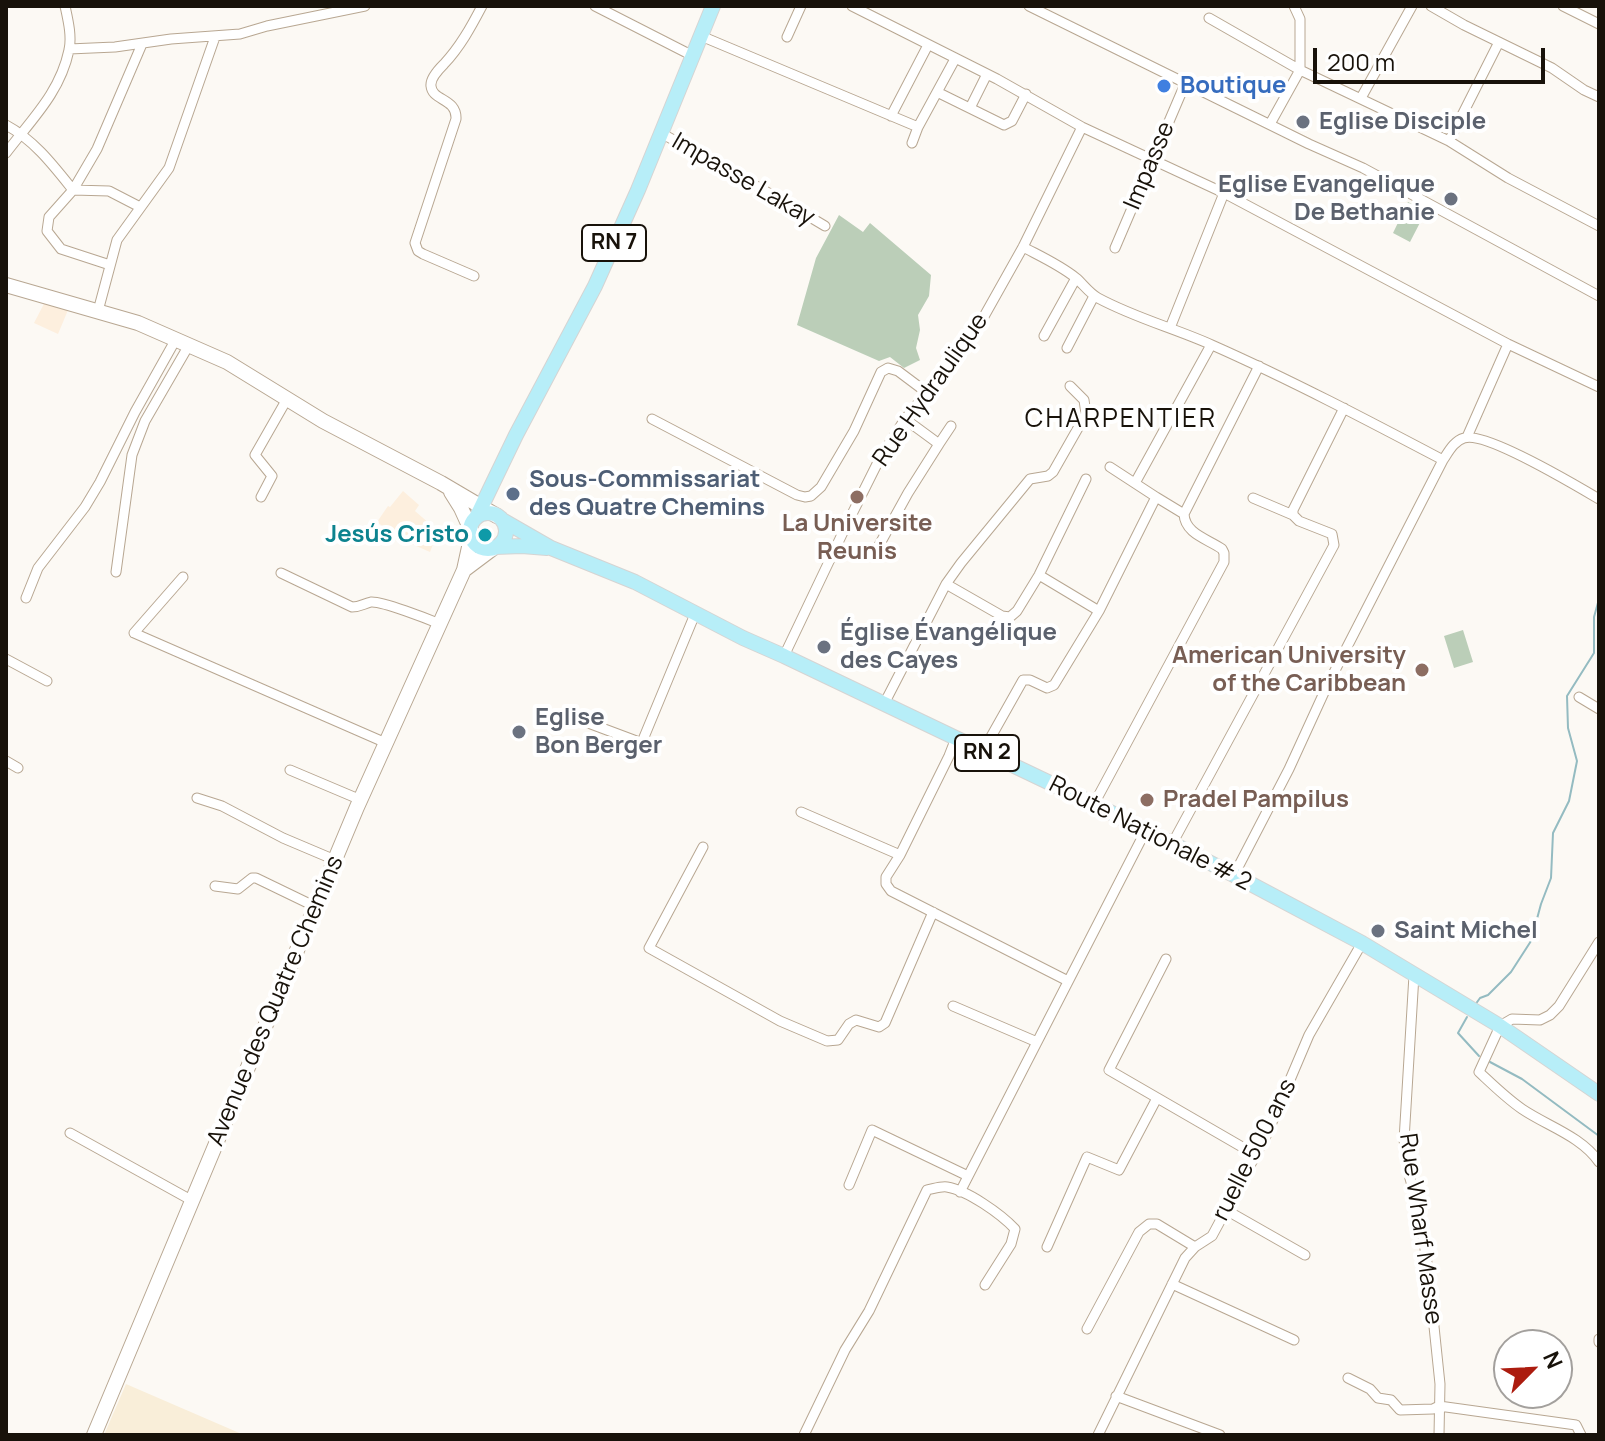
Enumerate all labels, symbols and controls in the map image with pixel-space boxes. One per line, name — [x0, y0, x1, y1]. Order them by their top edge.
scale bar — [1317, 32, 1549, 82]
text: 200 m — [1327, 45, 1395, 78]
place label: Boutique — [1180, 72, 1286, 100]
marker: Boutique — [1155, 77, 1173, 95]
place label: Eglise Disciple — [1319, 108, 1486, 136]
marker: Eglise Disciple — [1294, 113, 1312, 131]
street label: Impasse — [1119, 118, 1181, 214]
street label: Impasse Lakay — [666, 127, 820, 233]
place label: Eglise Evangelique De Bethanie — [1218, 171, 1435, 227]
marker: Eglise Evangelique De Bethanie — [1442, 190, 1460, 208]
road number: RN 7 — [582, 225, 646, 261]
street label: Rue Hydraulique — [867, 308, 995, 472]
district label: CHARPENTIER — [1025, 404, 1217, 436]
place label: Sous-Commissariat des Quatre Chemins — [529, 466, 765, 522]
marker: Sous-Commissariat des Quatre Chemins — [504, 485, 522, 503]
marker: La Universite Reunis — [848, 488, 866, 506]
place label: La Universite Reunis — [782, 510, 932, 566]
place label: Jesús Cristo — [325, 521, 469, 549]
marker: Jesús Cristo — [476, 526, 494, 544]
place label: Église Évangélique des Cayes — [840, 619, 1057, 675]
marker: Église Évangélique des Cayes — [815, 638, 833, 656]
place label: American University of the Caribbean — [1172, 642, 1406, 698]
marker: American University of the Caribbean — [1413, 661, 1431, 679]
place label: Eglise Bon Berger — [535, 704, 662, 760]
marker: Eglise Bon Berger — [510, 723, 528, 741]
road number: RN 2 — [955, 735, 1019, 771]
street label: Route Nationale # 2 — [1044, 770, 1256, 898]
place label: Pradel Pampilus — [1163, 786, 1349, 814]
marker: Pradel Pampilus — [1138, 791, 1156, 809]
street label: Avenue des Quatre Chemins — [202, 852, 350, 1150]
place label: Saint Michel — [1394, 917, 1538, 945]
marker: Saint Michel — [1369, 922, 1387, 940]
street label: ruelle 500 ans — [1207, 1074, 1303, 1226]
street label: Rue Wharf Masse — [1392, 1131, 1448, 1327]
north arrow — [1493, 1329, 1573, 1409]
text: N — [1536, 1347, 1570, 1373]

